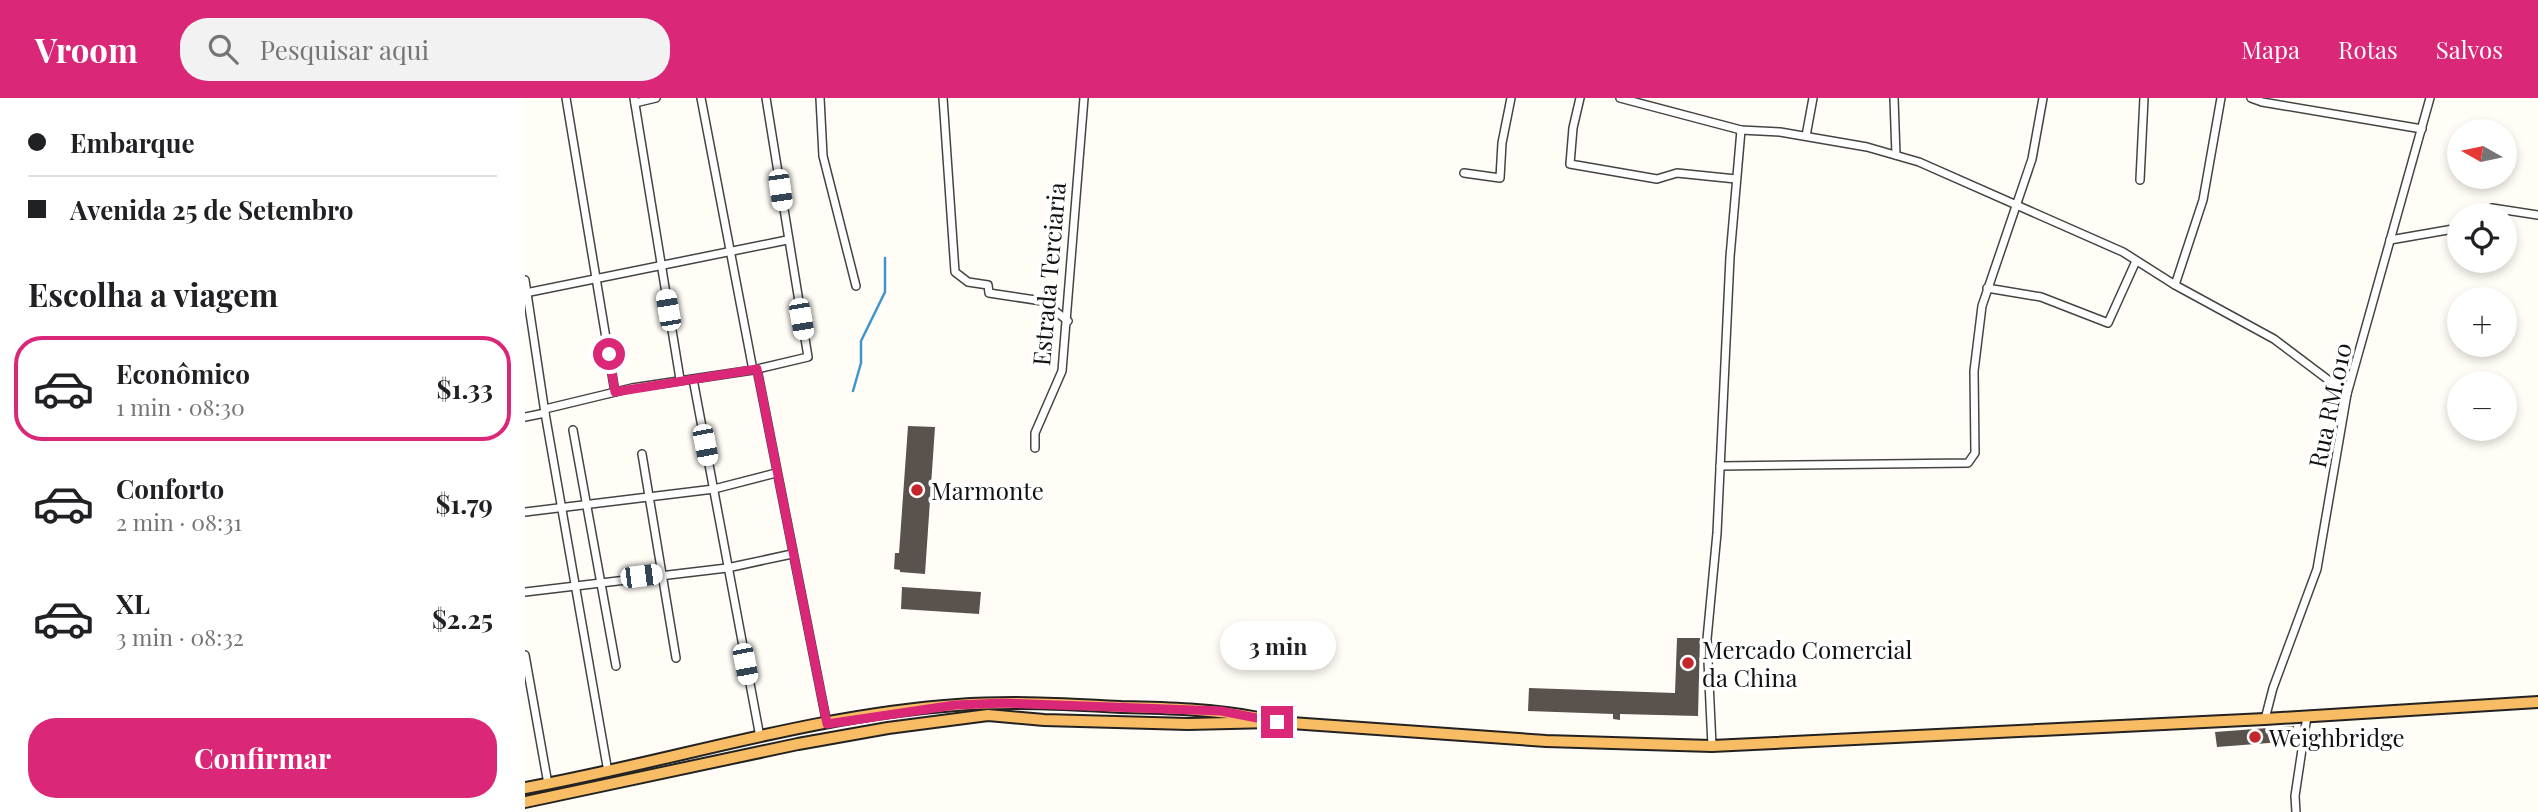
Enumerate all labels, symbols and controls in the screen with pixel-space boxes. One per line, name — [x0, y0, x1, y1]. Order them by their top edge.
search box — [180, 18, 670, 81]
text: Vroom — [35, 27, 138, 71]
icon: search — [204, 30, 242, 68]
text: Pesquisar aqui — [260, 32, 429, 67]
text: Mapa — [2241, 33, 2300, 65]
text: Rotas — [2338, 33, 2398, 65]
text: Salvos — [2436, 33, 2503, 65]
north arrow — [2447, 119, 2517, 189]
map controls — [2447, 119, 2517, 441]
text: Embarque — [70, 125, 195, 160]
car — [767, 168, 794, 212]
street label: Estrada Terciaria — [1024, 181, 1072, 367]
text: Avenida 25 de Setembro — [70, 192, 353, 227]
button: locate — [2447, 203, 2517, 273]
text: Escolha a viagem — [28, 272, 278, 315]
car — [655, 287, 682, 333]
button: + — [2447, 287, 2517, 357]
car — [788, 296, 815, 342]
route start — [593, 338, 625, 370]
street label: Rua RM.010 — [2300, 339, 2358, 471]
text: Econômico — [116, 356, 250, 391]
icon: car — [32, 357, 95, 420]
text: $1.33 — [437, 371, 493, 406]
button: − — [2447, 371, 2517, 441]
text: 1 min · 08:30 — [116, 391, 245, 422]
car — [691, 422, 720, 468]
text: Conforto — [116, 471, 224, 506]
icon: car — [32, 472, 95, 535]
place label: Marmonte — [931, 474, 1044, 506]
marker: Marmonte — [909, 482, 925, 498]
text: $1.79 — [435, 486, 493, 521]
text: 2 min · 08:31 — [116, 506, 242, 537]
car — [619, 563, 664, 589]
text: XL — [116, 586, 150, 621]
icon: car — [32, 587, 95, 650]
text: $2.25 — [432, 601, 493, 636]
callout: 3 min — [1219, 620, 1335, 670]
text: 3 min · 08:32 — [116, 621, 244, 652]
text: 3 min — [1249, 630, 1307, 661]
place label: Mercado Comercial da China — [1702, 633, 1912, 693]
car — [731, 641, 760, 687]
marker: Mercado Comercial da China — [1680, 655, 1696, 671]
route end — [1261, 706, 1293, 738]
button: Confirmar — [28, 718, 497, 798]
place label: Weighbridge — [2268, 721, 2405, 753]
marker: Weighbridge — [2247, 729, 2263, 745]

